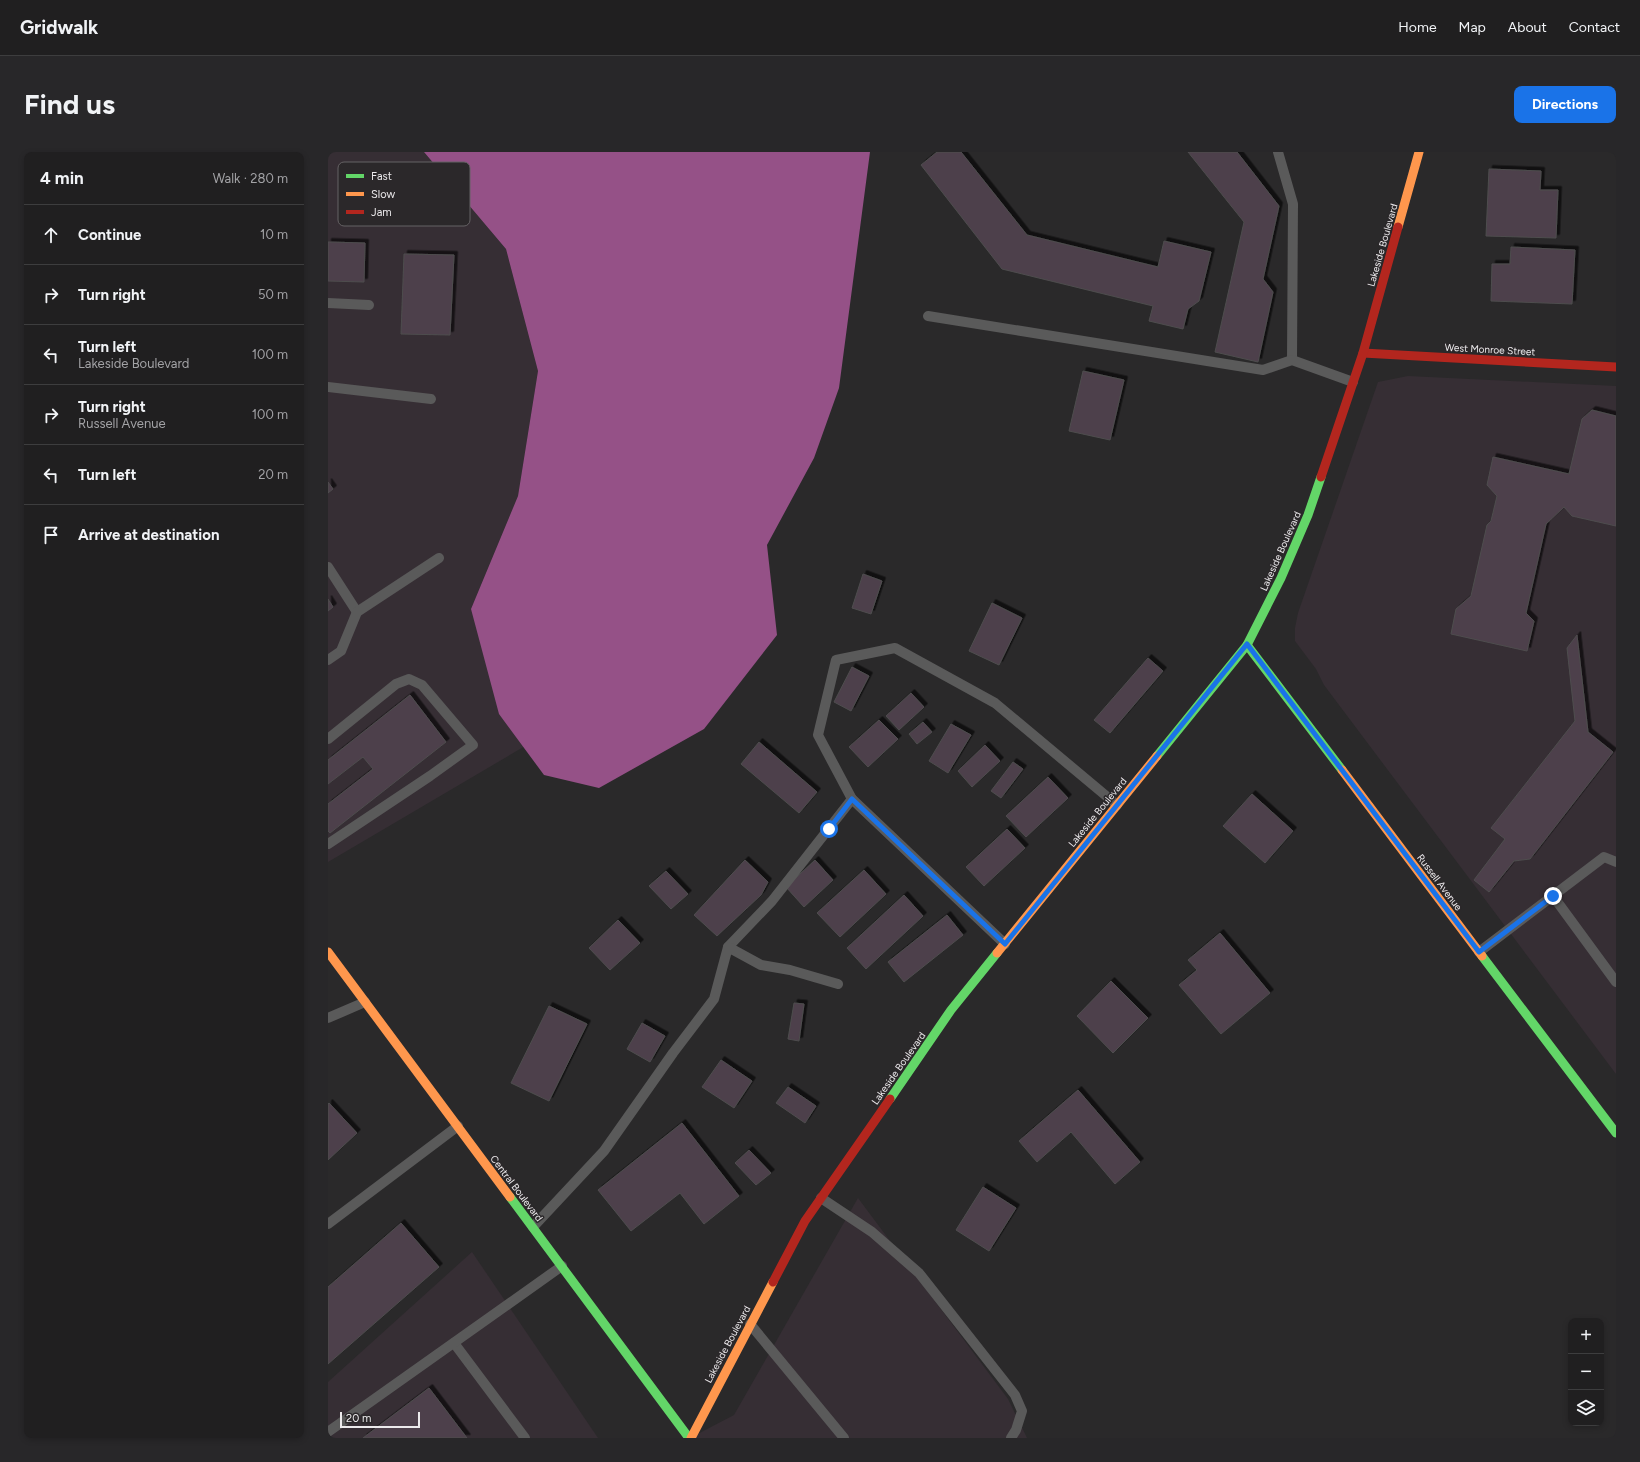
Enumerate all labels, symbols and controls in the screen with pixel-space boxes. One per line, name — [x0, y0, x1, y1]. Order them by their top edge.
text: Gridwalk — [20, 16, 98, 39]
text: Home — [1398, 19, 1437, 36]
text: Map — [1459, 19, 1486, 36]
text: About — [1508, 19, 1547, 36]
text: Contact — [1569, 19, 1620, 36]
button: Directions — [1514, 86, 1616, 123]
text: Find us — [24, 87, 115, 121]
legend — [338, 162, 470, 226]
text: 4 min — [40, 168, 84, 188]
text: Fast — [371, 170, 392, 183]
text: Walk · 280 m — [213, 171, 288, 186]
text: Slow — [371, 188, 395, 201]
street label: Lakeside Boulevard — [1364, 202, 1401, 288]
text: Jam — [371, 206, 392, 219]
icon: ahead — [40, 224, 62, 246]
text: Continue — [78, 226, 141, 244]
text: 10 m — [260, 227, 288, 242]
icon: right — [40, 284, 62, 306]
text: Turn right — [78, 286, 146, 304]
text: 50 m — [258, 287, 288, 302]
text: Turn left — [78, 338, 136, 356]
street label: West Monroe Street — [1444, 341, 1536, 358]
icon: left — [40, 344, 62, 366]
text: 100 m — [252, 347, 288, 362]
text: Lakeside Boulevard — [78, 356, 189, 371]
text: Turn right — [78, 398, 146, 416]
icon: right — [40, 404, 62, 426]
text: 100 m — [252, 407, 288, 422]
text: Russell Avenue — [78, 416, 166, 431]
icon: left — [40, 464, 62, 486]
text: Turn left — [78, 466, 136, 484]
text: 20 m — [258, 467, 288, 482]
street label: Lakeside Boulevard — [1257, 509, 1304, 593]
icon: arrive — [40, 524, 62, 546]
text: Arrive at destination — [78, 526, 219, 544]
street label: Lakeside Boulevard — [1065, 775, 1129, 850]
route start — [820, 820, 838, 838]
street label: Russell Avenue — [1414, 852, 1465, 914]
route end — [1544, 887, 1562, 905]
street label: Lakeside Boulevard — [869, 1029, 928, 1107]
street label: Central Boulevard — [487, 1153, 546, 1224]
street label: Lakeside Boulevard — [702, 1303, 753, 1385]
map controls — [1568, 1318, 1604, 1426]
button: + — [1568, 1318, 1604, 1354]
button: − — [1568, 1354, 1604, 1390]
button: layers — [1568, 1390, 1604, 1426]
scale bar — [340, 1410, 420, 1429]
text: 20 m — [346, 1412, 371, 1425]

